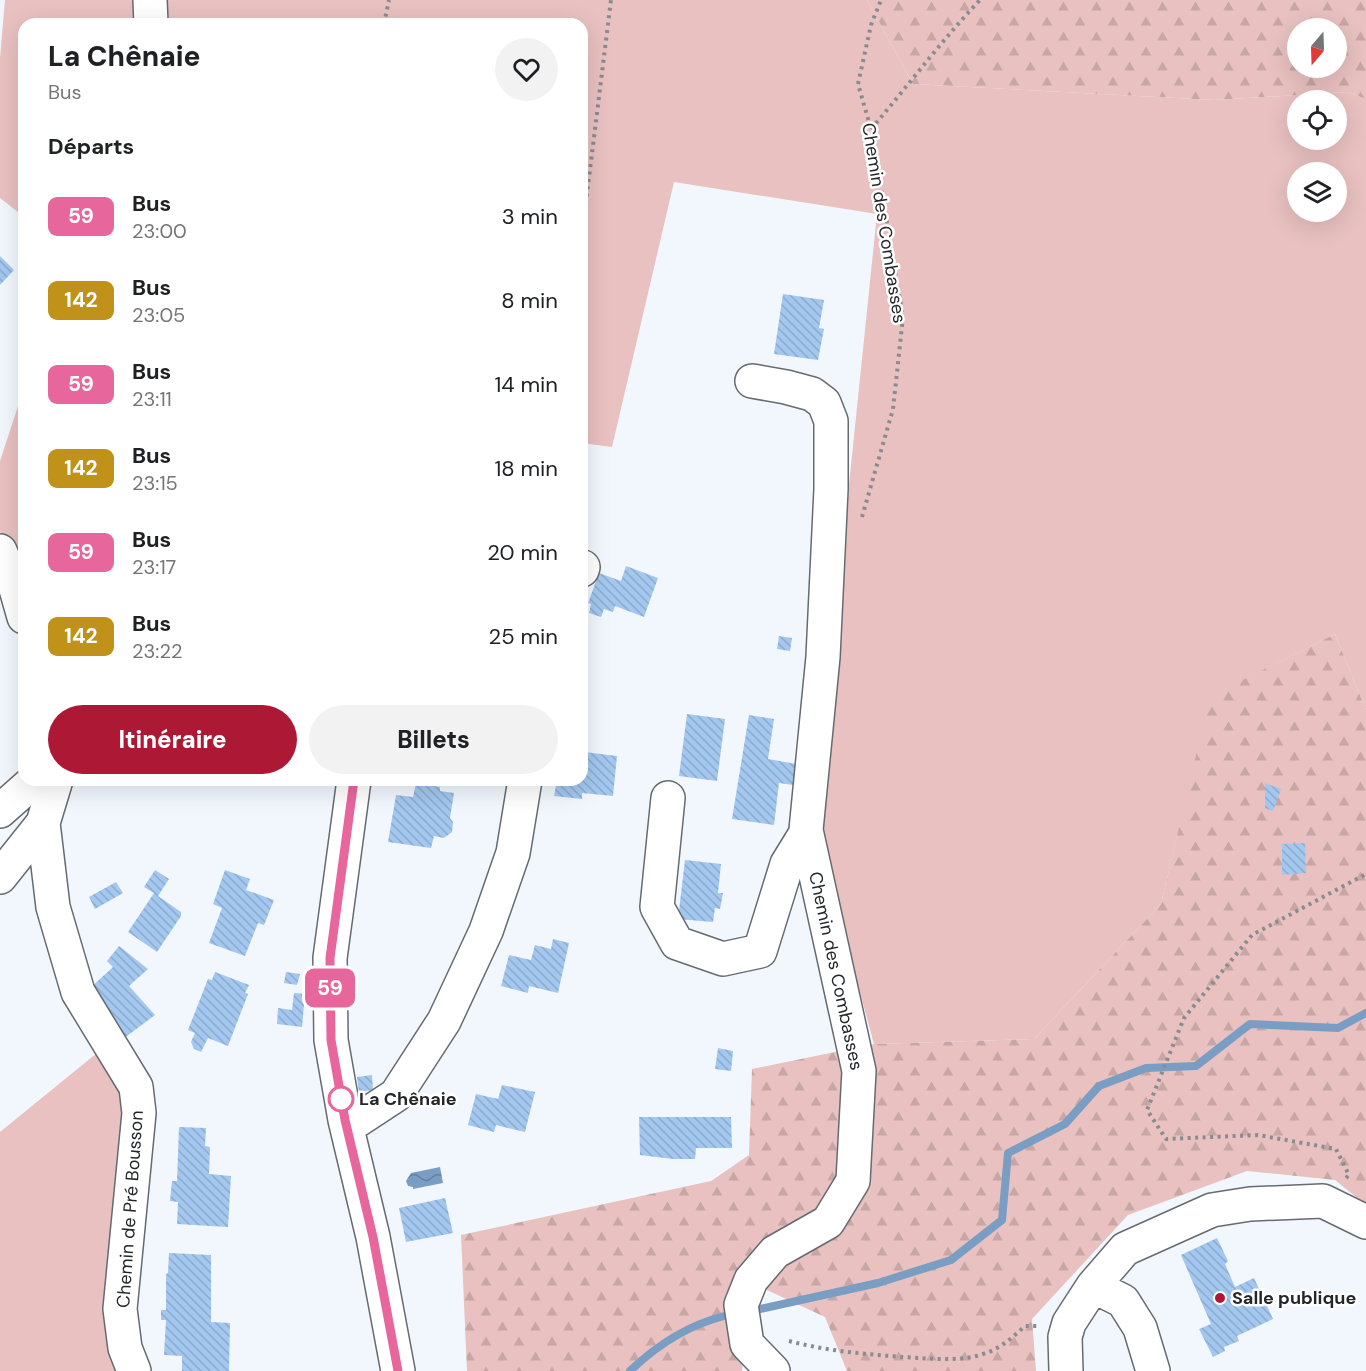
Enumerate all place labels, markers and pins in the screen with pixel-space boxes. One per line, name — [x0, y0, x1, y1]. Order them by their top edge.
marker: La Chênaie — [328, 1086, 354, 1112]
place label: La Chênaie — [359, 1087, 457, 1111]
place label: Salle publique — [1232, 1286, 1356, 1310]
marker: Salle publique — [1213, 1291, 1227, 1305]

